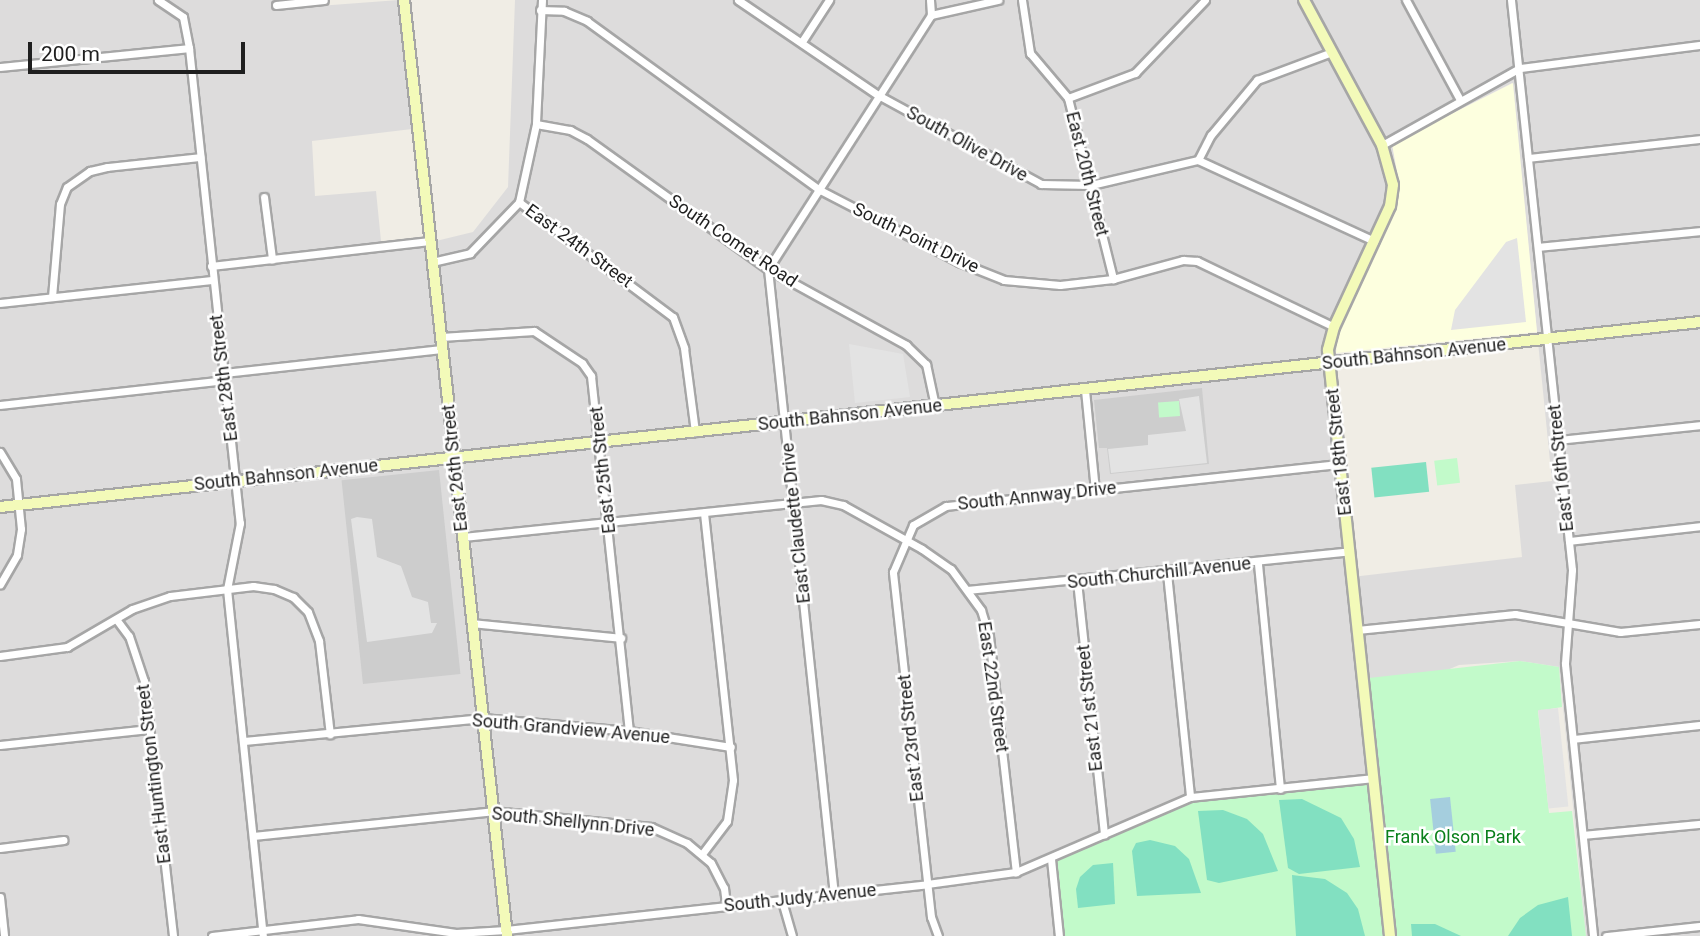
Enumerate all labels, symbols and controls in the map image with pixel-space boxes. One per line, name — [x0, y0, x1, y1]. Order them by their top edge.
scale bar — [32, 28, 248, 72]
text: 200 m — [41, 42, 100, 66]
street label: South Olive Drive — [903, 102, 1031, 186]
street label: East 20th Street — [1061, 109, 1113, 239]
street label: South Comet Road — [665, 190, 801, 292]
street label: South Point Drive — [849, 198, 983, 278]
street label: East 24th Street — [521, 200, 637, 292]
street label: East 28th Street — [206, 313, 242, 443]
street label: South Bahnson Avenue — [1321, 334, 1507, 374]
street label: East 18th Street — [1322, 387, 1356, 517]
street label: South Bahnson Avenue — [757, 395, 943, 435]
street label: East 26th Street — [438, 403, 472, 533]
street label: East 16th Street — [1544, 403, 1578, 533]
street label: East 25th Street — [586, 405, 620, 535]
street label: East Claudette Drive — [777, 442, 815, 604]
street label: South Bahnson Avenue — [193, 455, 379, 495]
street label: South Annway Drive — [957, 477, 1117, 515]
street label: South Churchill Avenue — [1066, 553, 1252, 593]
street label: East 22nd Street — [973, 620, 1013, 754]
street label: East 21st Street — [1073, 644, 1107, 772]
street label: East 23rd Street — [894, 673, 928, 803]
street label: East Huntington Street — [132, 683, 176, 865]
street label: South Grandview Avenue — [471, 710, 671, 748]
street label: South Shellynn Drive — [491, 803, 655, 841]
park label: Frank Olson Park — [1385, 826, 1521, 848]
street label: South Judy Avenue — [723, 879, 877, 917]

